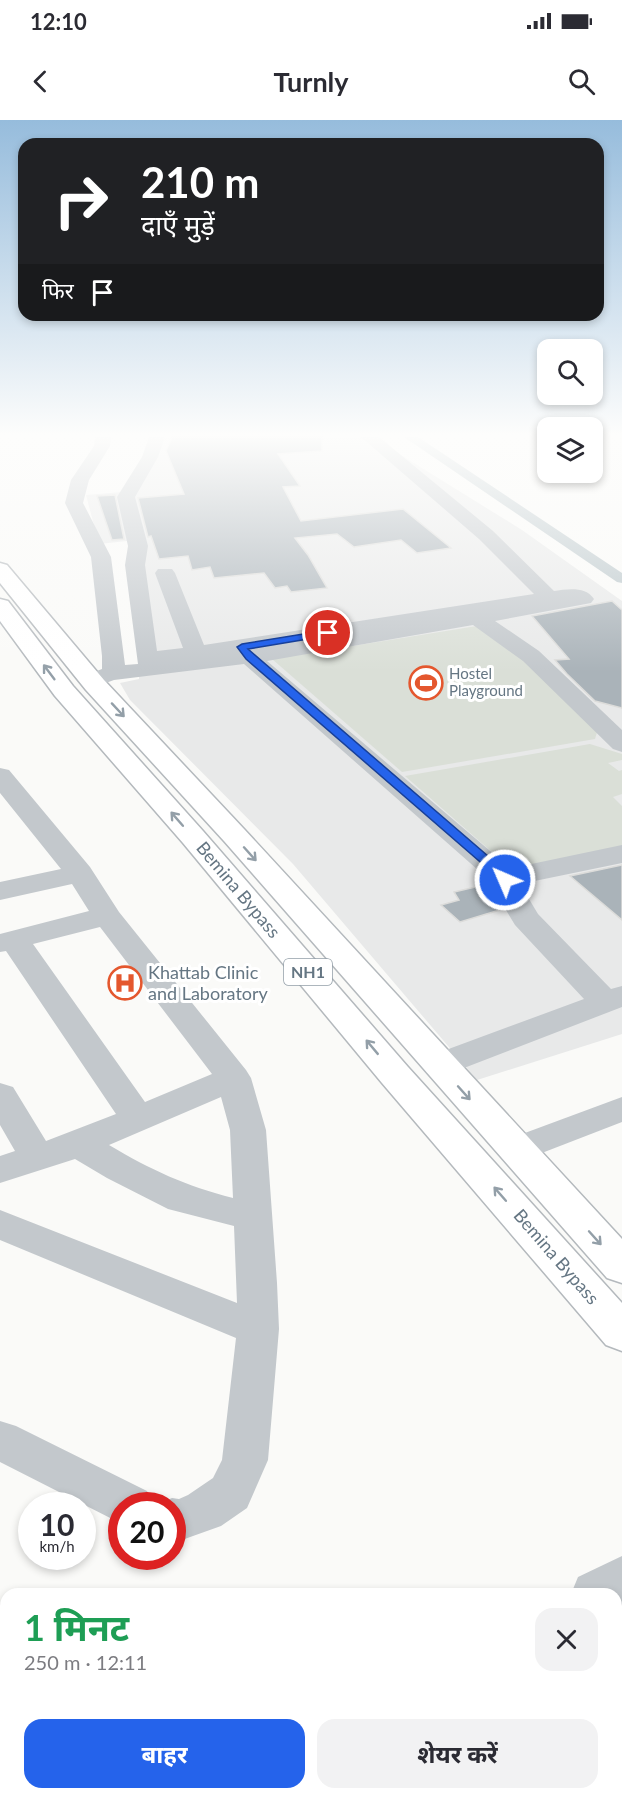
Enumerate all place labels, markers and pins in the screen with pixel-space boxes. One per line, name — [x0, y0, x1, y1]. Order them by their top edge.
pin — [302, 607, 353, 658]
place label: Hostel Playground — [449, 664, 523, 699]
sports icon: Hostel Playground — [408, 665, 444, 701]
place label: Khattab Clinic and Laboratory — [148, 961, 269, 1004]
hospital icon: Khattab Clinic and Laboratory — [107, 965, 143, 1001]

